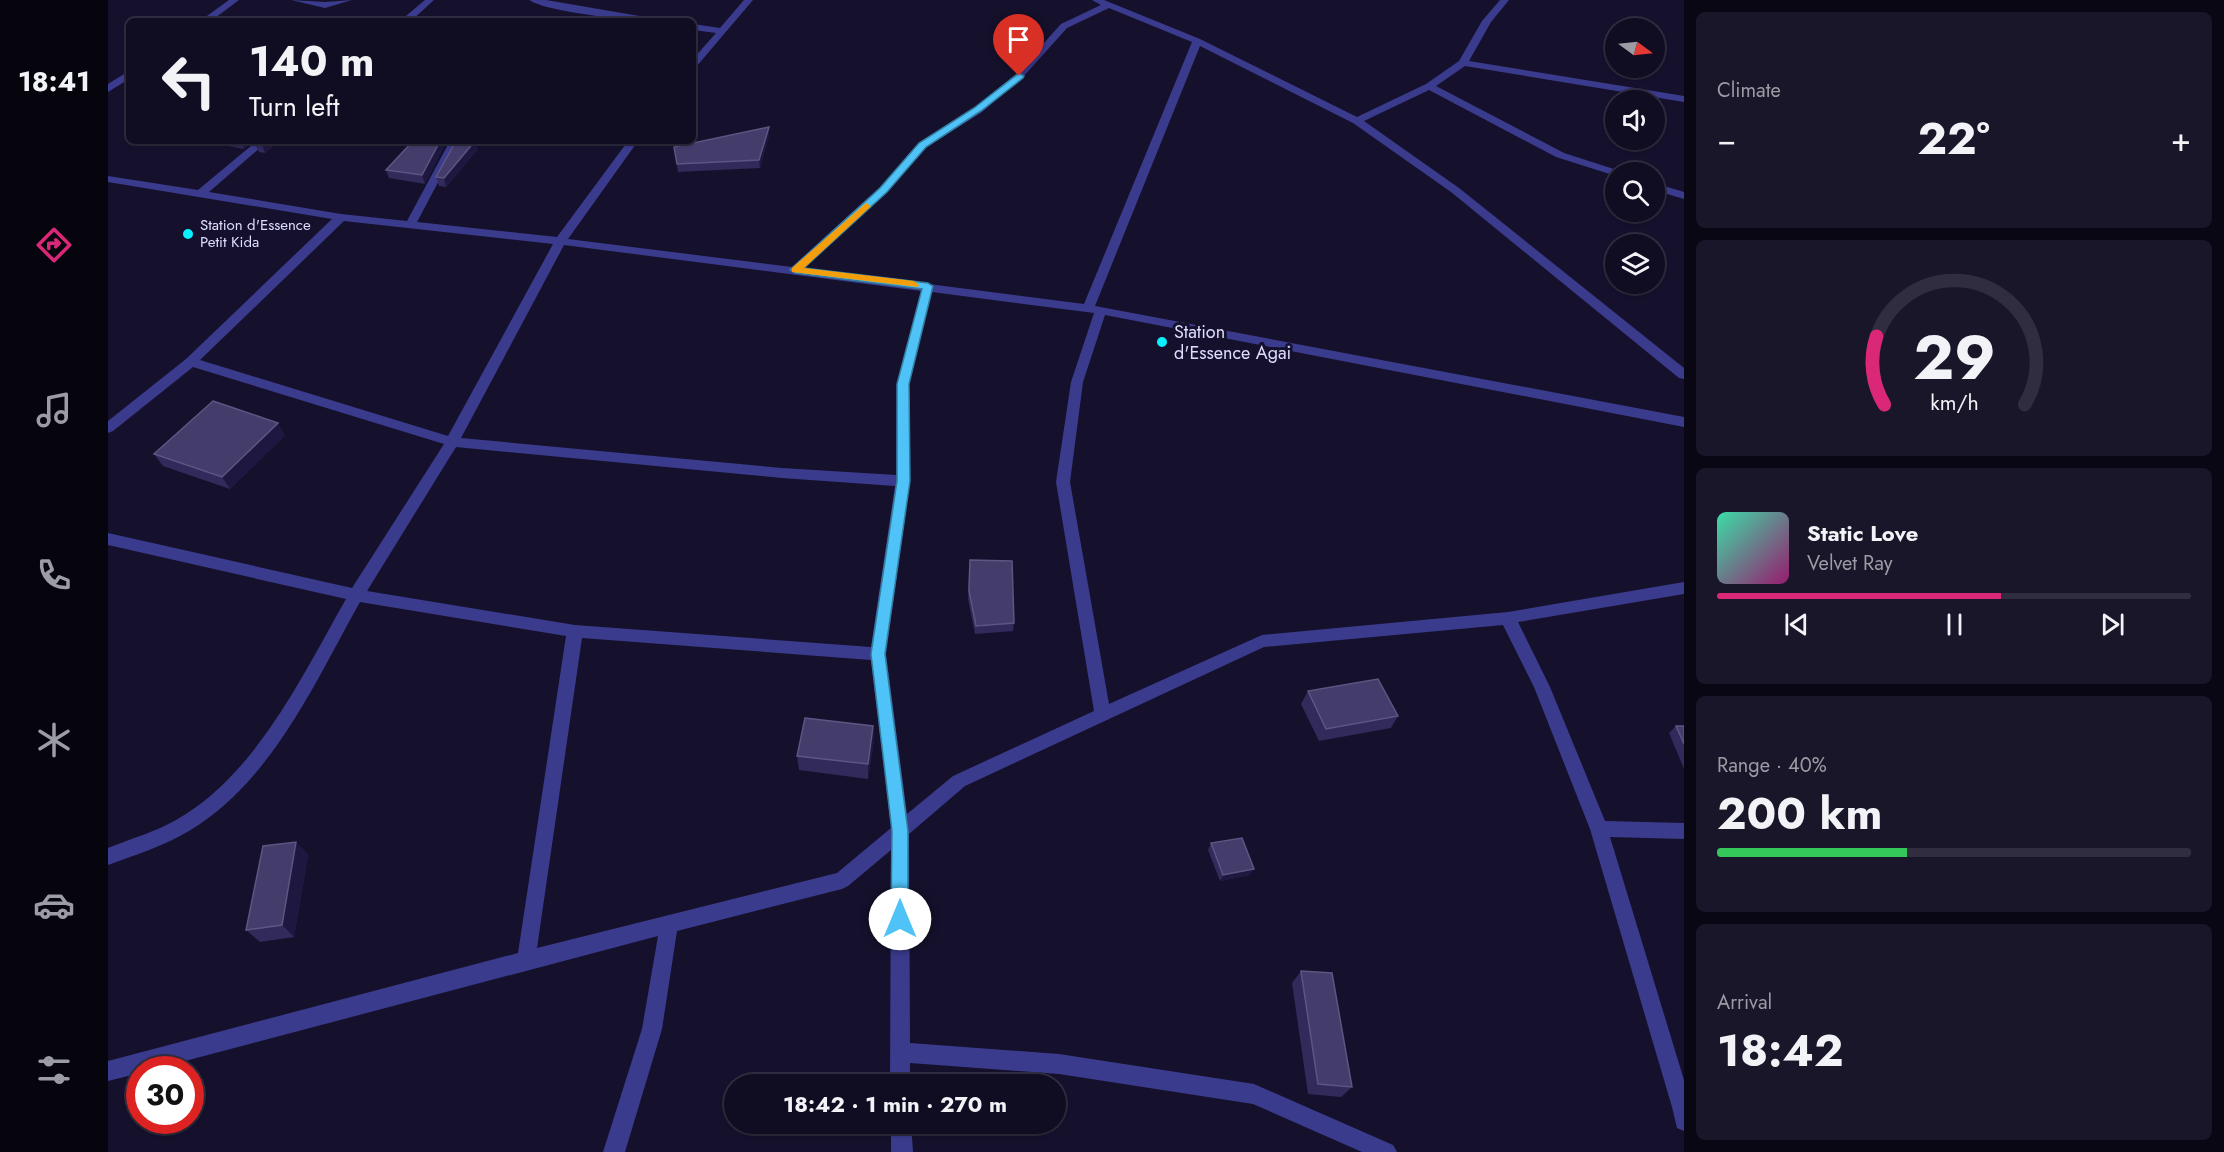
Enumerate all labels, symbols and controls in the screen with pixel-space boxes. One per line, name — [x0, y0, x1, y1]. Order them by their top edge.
pin — [993, 14, 1044, 76]
north arrow — [1605, 18, 1665, 78]
map controls — [1605, 18, 1665, 294]
icon: arrive — [1002, 23, 1035, 56]
text: 140 m — [249, 31, 375, 92]
icon: left — [150, 42, 228, 120]
text: 18:41 — [18, 62, 90, 101]
text: Climate — [1717, 76, 1781, 105]
text: Turn left — [249, 87, 339, 126]
button: sound — [1605, 90, 1665, 150]
text: 22° — [1917, 106, 1990, 171]
text: − — [1717, 116, 1736, 163]
text: + — [2171, 116, 2191, 163]
button: search — [1605, 162, 1665, 222]
place label: Station d'Essence Petit Kida — [200, 214, 311, 253]
icon: directions — [33, 224, 75, 266]
marker: Station d'Essence Petit Kida — [181, 227, 195, 241]
button: layers — [1605, 234, 1665, 294]
text: 29 — [1913, 312, 1995, 402]
place label: Station d'Essence Agai — [1174, 319, 1291, 366]
marker: Station d'Essence Agai — [1155, 335, 1169, 349]
text: km/h — [1930, 387, 1978, 418]
icon: music — [33, 389, 75, 431]
text: Static Love — [1807, 517, 1918, 549]
text: Velvet Ray — [1807, 549, 1893, 578]
icon: phone — [33, 554, 75, 596]
icon: previous — [1780, 608, 1813, 641]
icon: pause — [1938, 608, 1971, 641]
icon: next — [2096, 608, 2129, 641]
icon: climate — [33, 719, 75, 761]
text: Range · 40% — [1717, 751, 1827, 780]
text: 200 km — [1717, 781, 1882, 846]
icon: car — [33, 884, 75, 926]
position arrow — [868, 887, 932, 951]
text: Arrival — [1717, 988, 1772, 1017]
text: 18:42 — [1717, 1018, 1844, 1083]
icon: filters — [33, 1049, 75, 1091]
speed limit sign: 30 — [126, 1056, 204, 1134]
text: 18:42 · 1 min · 270 m — [783, 1088, 1007, 1120]

